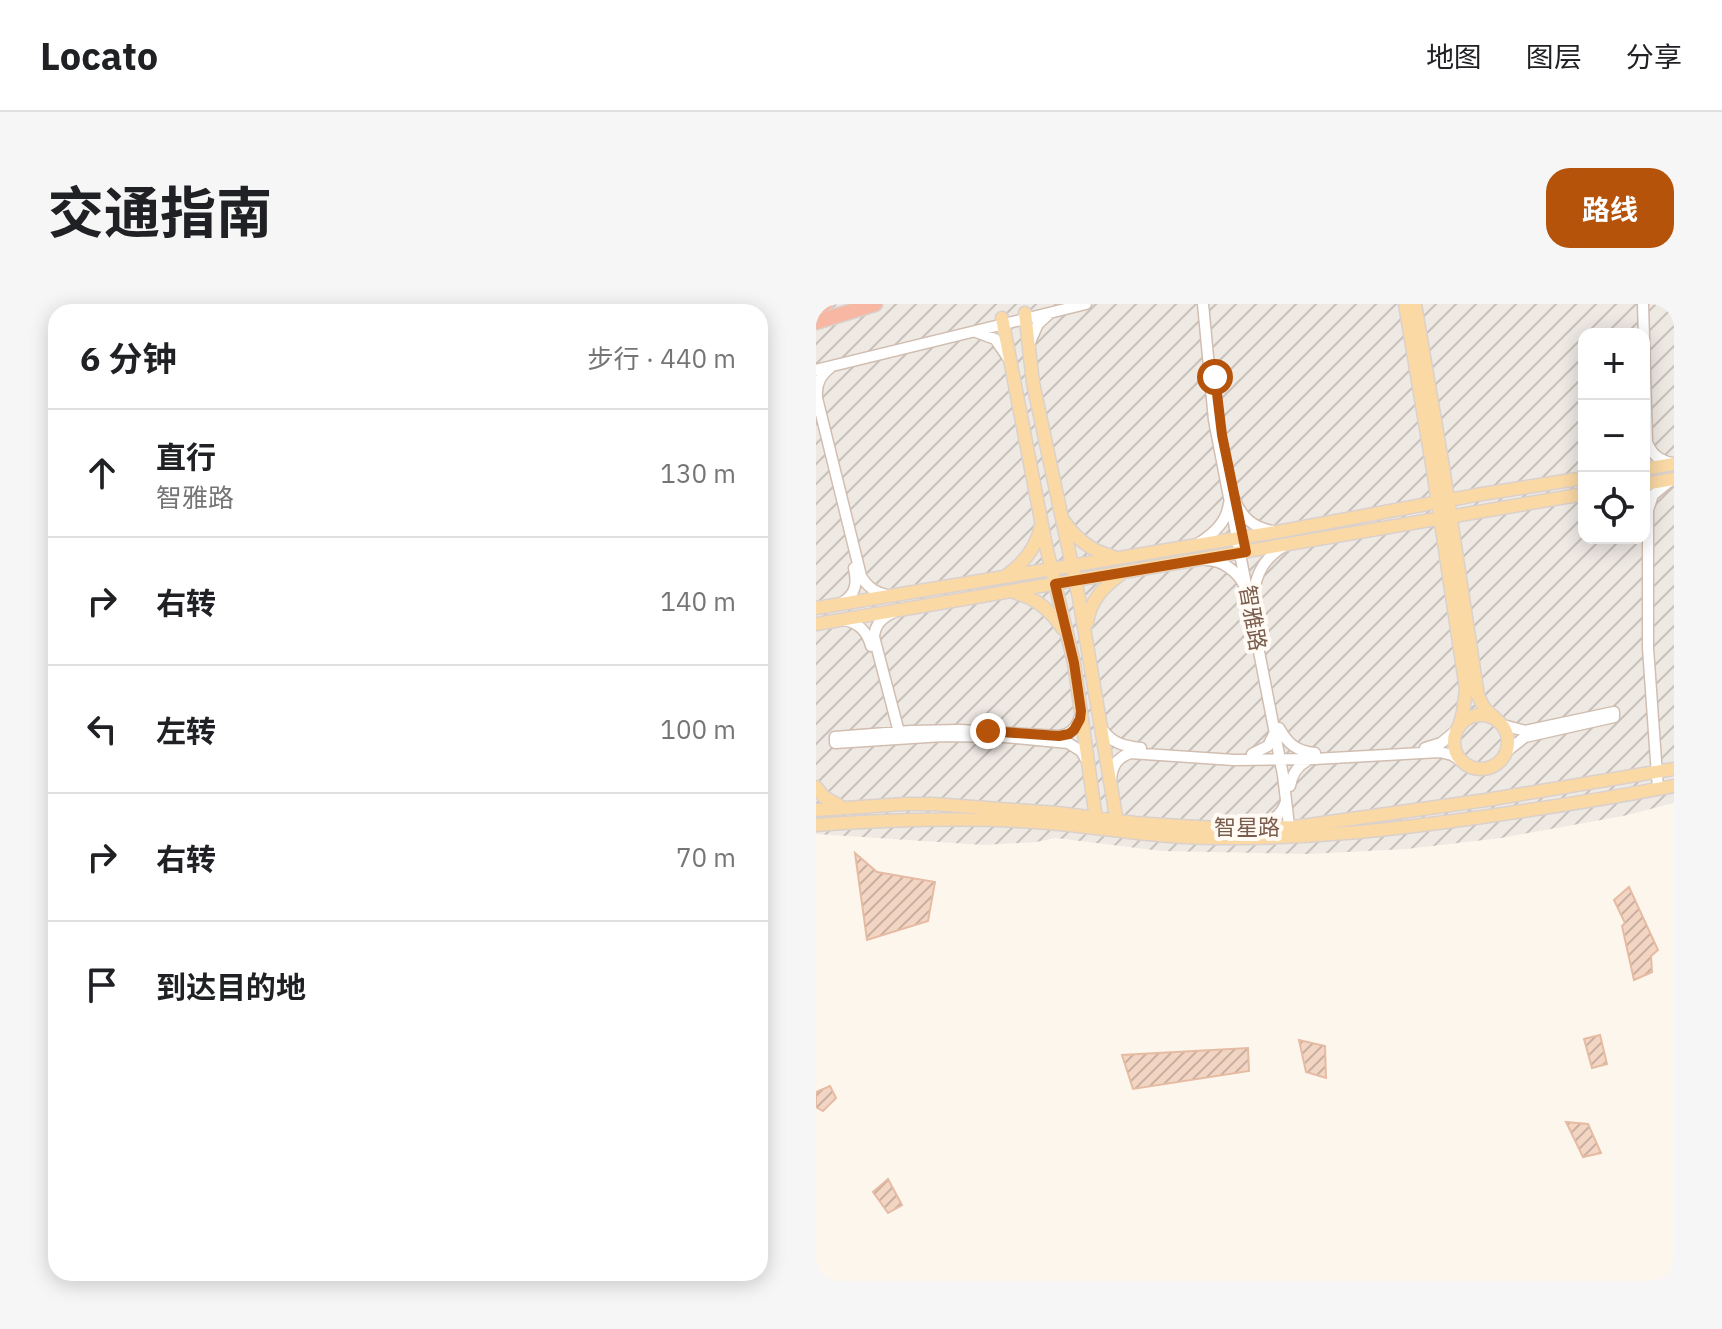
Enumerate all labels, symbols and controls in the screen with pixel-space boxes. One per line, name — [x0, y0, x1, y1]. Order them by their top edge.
text: Locato — [40, 31, 158, 80]
text: 地图 — [1426, 38, 1482, 75]
text: 图层 — [1526, 38, 1582, 75]
text: 分享 — [1626, 38, 1682, 75]
button: 路线 — [1546, 168, 1674, 248]
text: 交通指南 — [48, 176, 272, 248]
map controls — [1578, 328, 1650, 544]
button: + — [1578, 328, 1650, 400]
text: 6 分钟 — [80, 336, 176, 380]
text: 步行 · 440 m — [588, 341, 736, 375]
route start — [1197, 359, 1233, 395]
button: − — [1578, 400, 1650, 472]
text: 直行 — [156, 437, 216, 476]
icon: ahead — [80, 451, 124, 495]
text: 130 m — [660, 456, 736, 490]
button: locate — [1578, 472, 1650, 544]
text: 智雅路 — [156, 480, 234, 514]
icon: right — [80, 579, 124, 623]
text: 右转 — [156, 583, 216, 622]
street label: 智雅路 — [1233, 583, 1274, 653]
text: 140 m — [660, 584, 736, 618]
icon: left — [80, 707, 124, 751]
text: 左转 — [156, 711, 216, 750]
text: 100 m — [660, 712, 736, 746]
route end — [970, 713, 1006, 749]
street label: 智星路 — [1214, 812, 1280, 841]
icon: right — [80, 835, 124, 879]
text: 右转 — [156, 839, 216, 878]
text: 70 m — [676, 840, 736, 874]
icon: arrive — [80, 963, 124, 1007]
text: 到达目的地 — [156, 967, 306, 1006]

